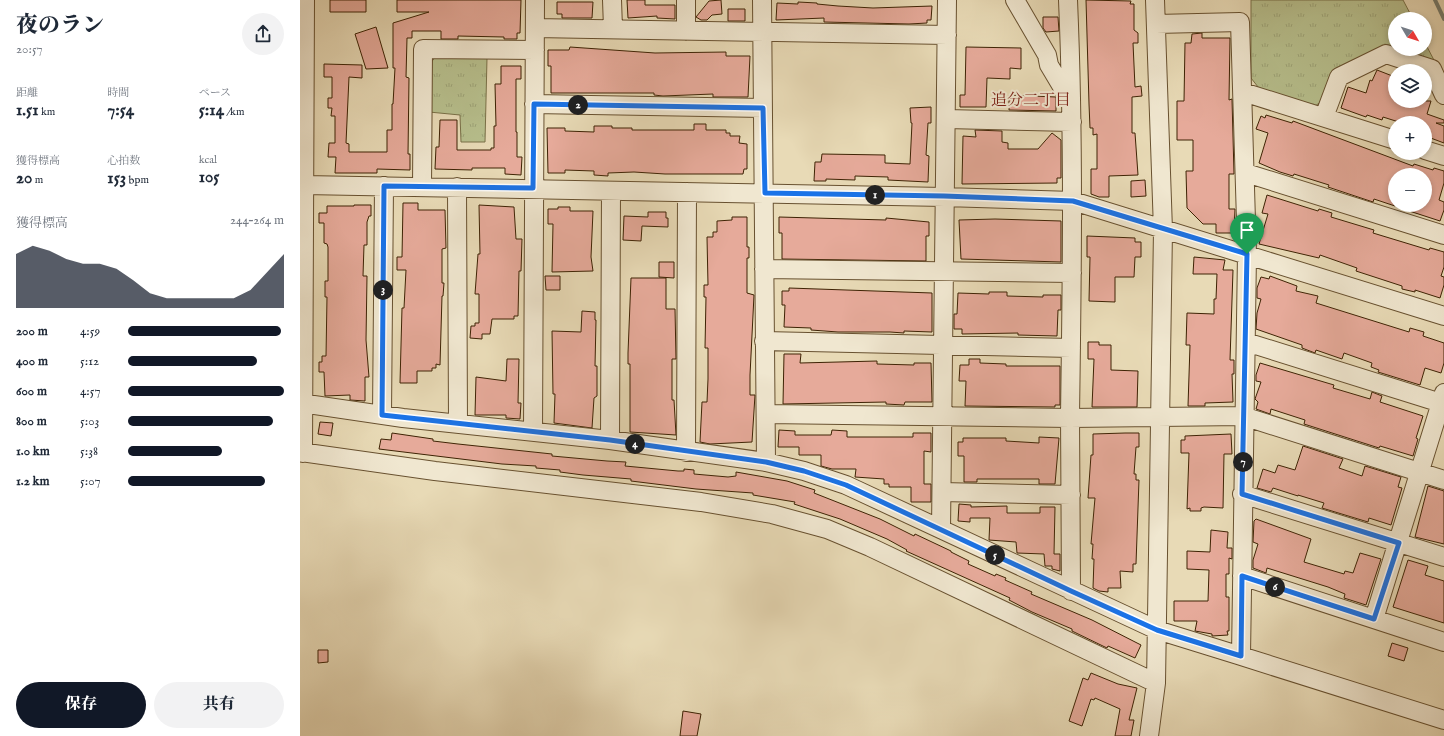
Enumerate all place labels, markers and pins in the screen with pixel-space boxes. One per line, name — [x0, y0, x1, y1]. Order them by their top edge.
pin: 2 — [568, 95, 588, 115]
pin: 1 — [865, 185, 885, 205]
pin — [1230, 213, 1264, 254]
pin: 3 — [373, 280, 393, 300]
pin: 4 — [625, 434, 645, 454]
pin: 7 — [1233, 452, 1253, 472]
pin: 5 — [985, 545, 1005, 565]
pin: 6 — [1265, 577, 1285, 597]

